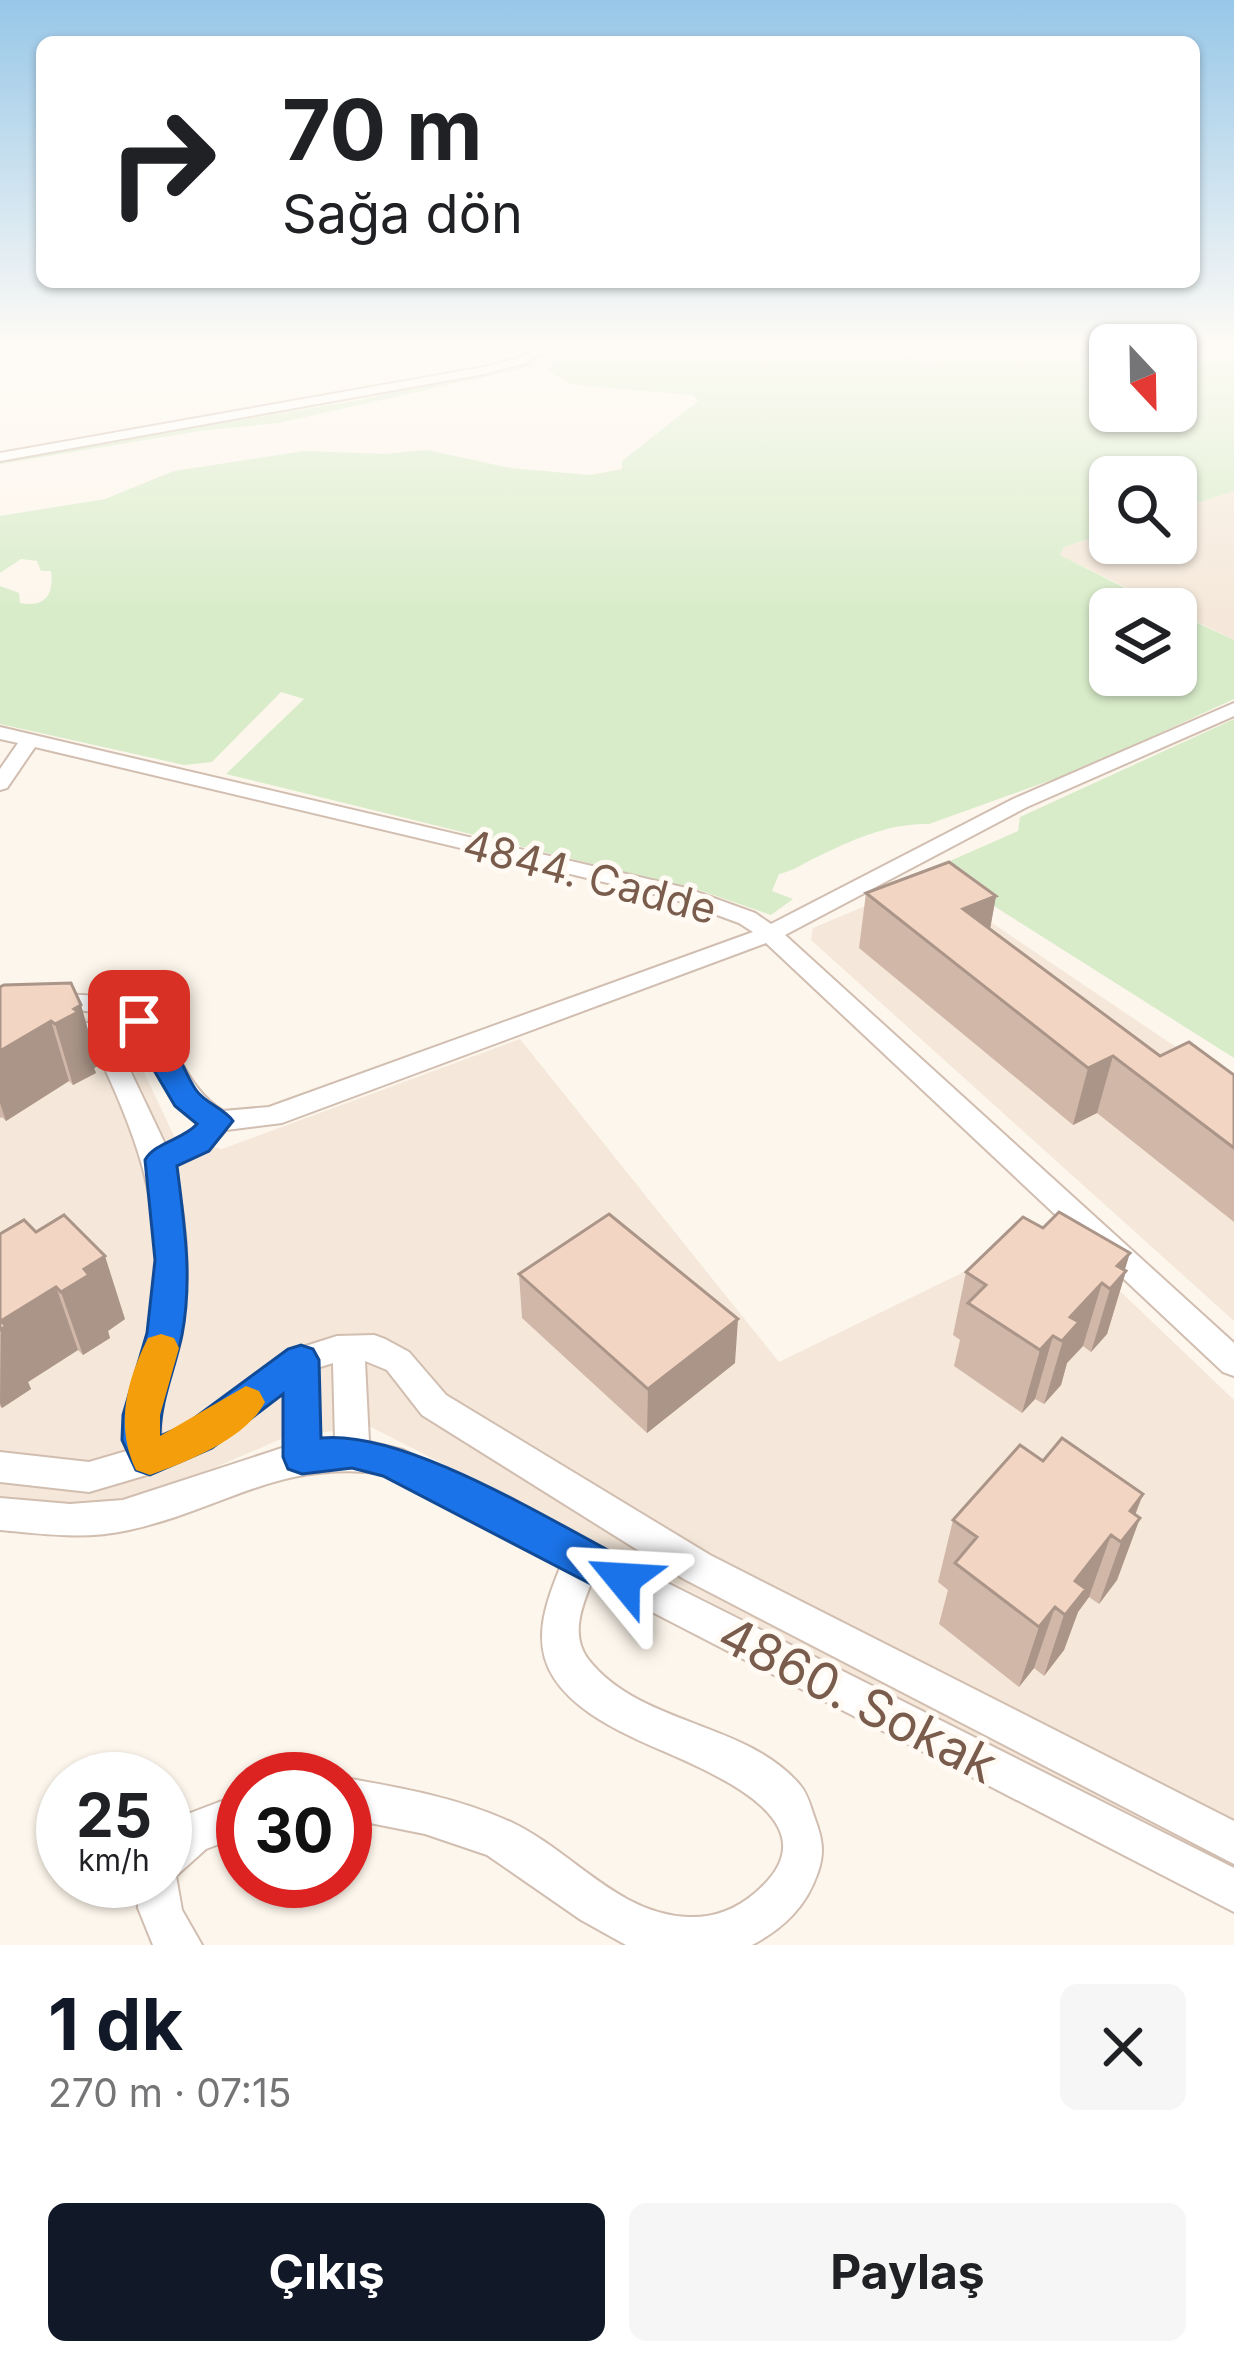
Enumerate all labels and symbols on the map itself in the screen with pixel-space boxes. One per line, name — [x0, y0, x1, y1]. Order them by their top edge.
north arrow — [1089, 324, 1197, 432]
street label: 4844. Cadde — [458, 818, 722, 934]
pin — [88, 970, 190, 1072]
position arrow — [560, 1516, 686, 1642]
street label: 4860. Sokak — [709, 1603, 1007, 1795]
speed limit sign: 30 — [216, 1752, 372, 1908]

